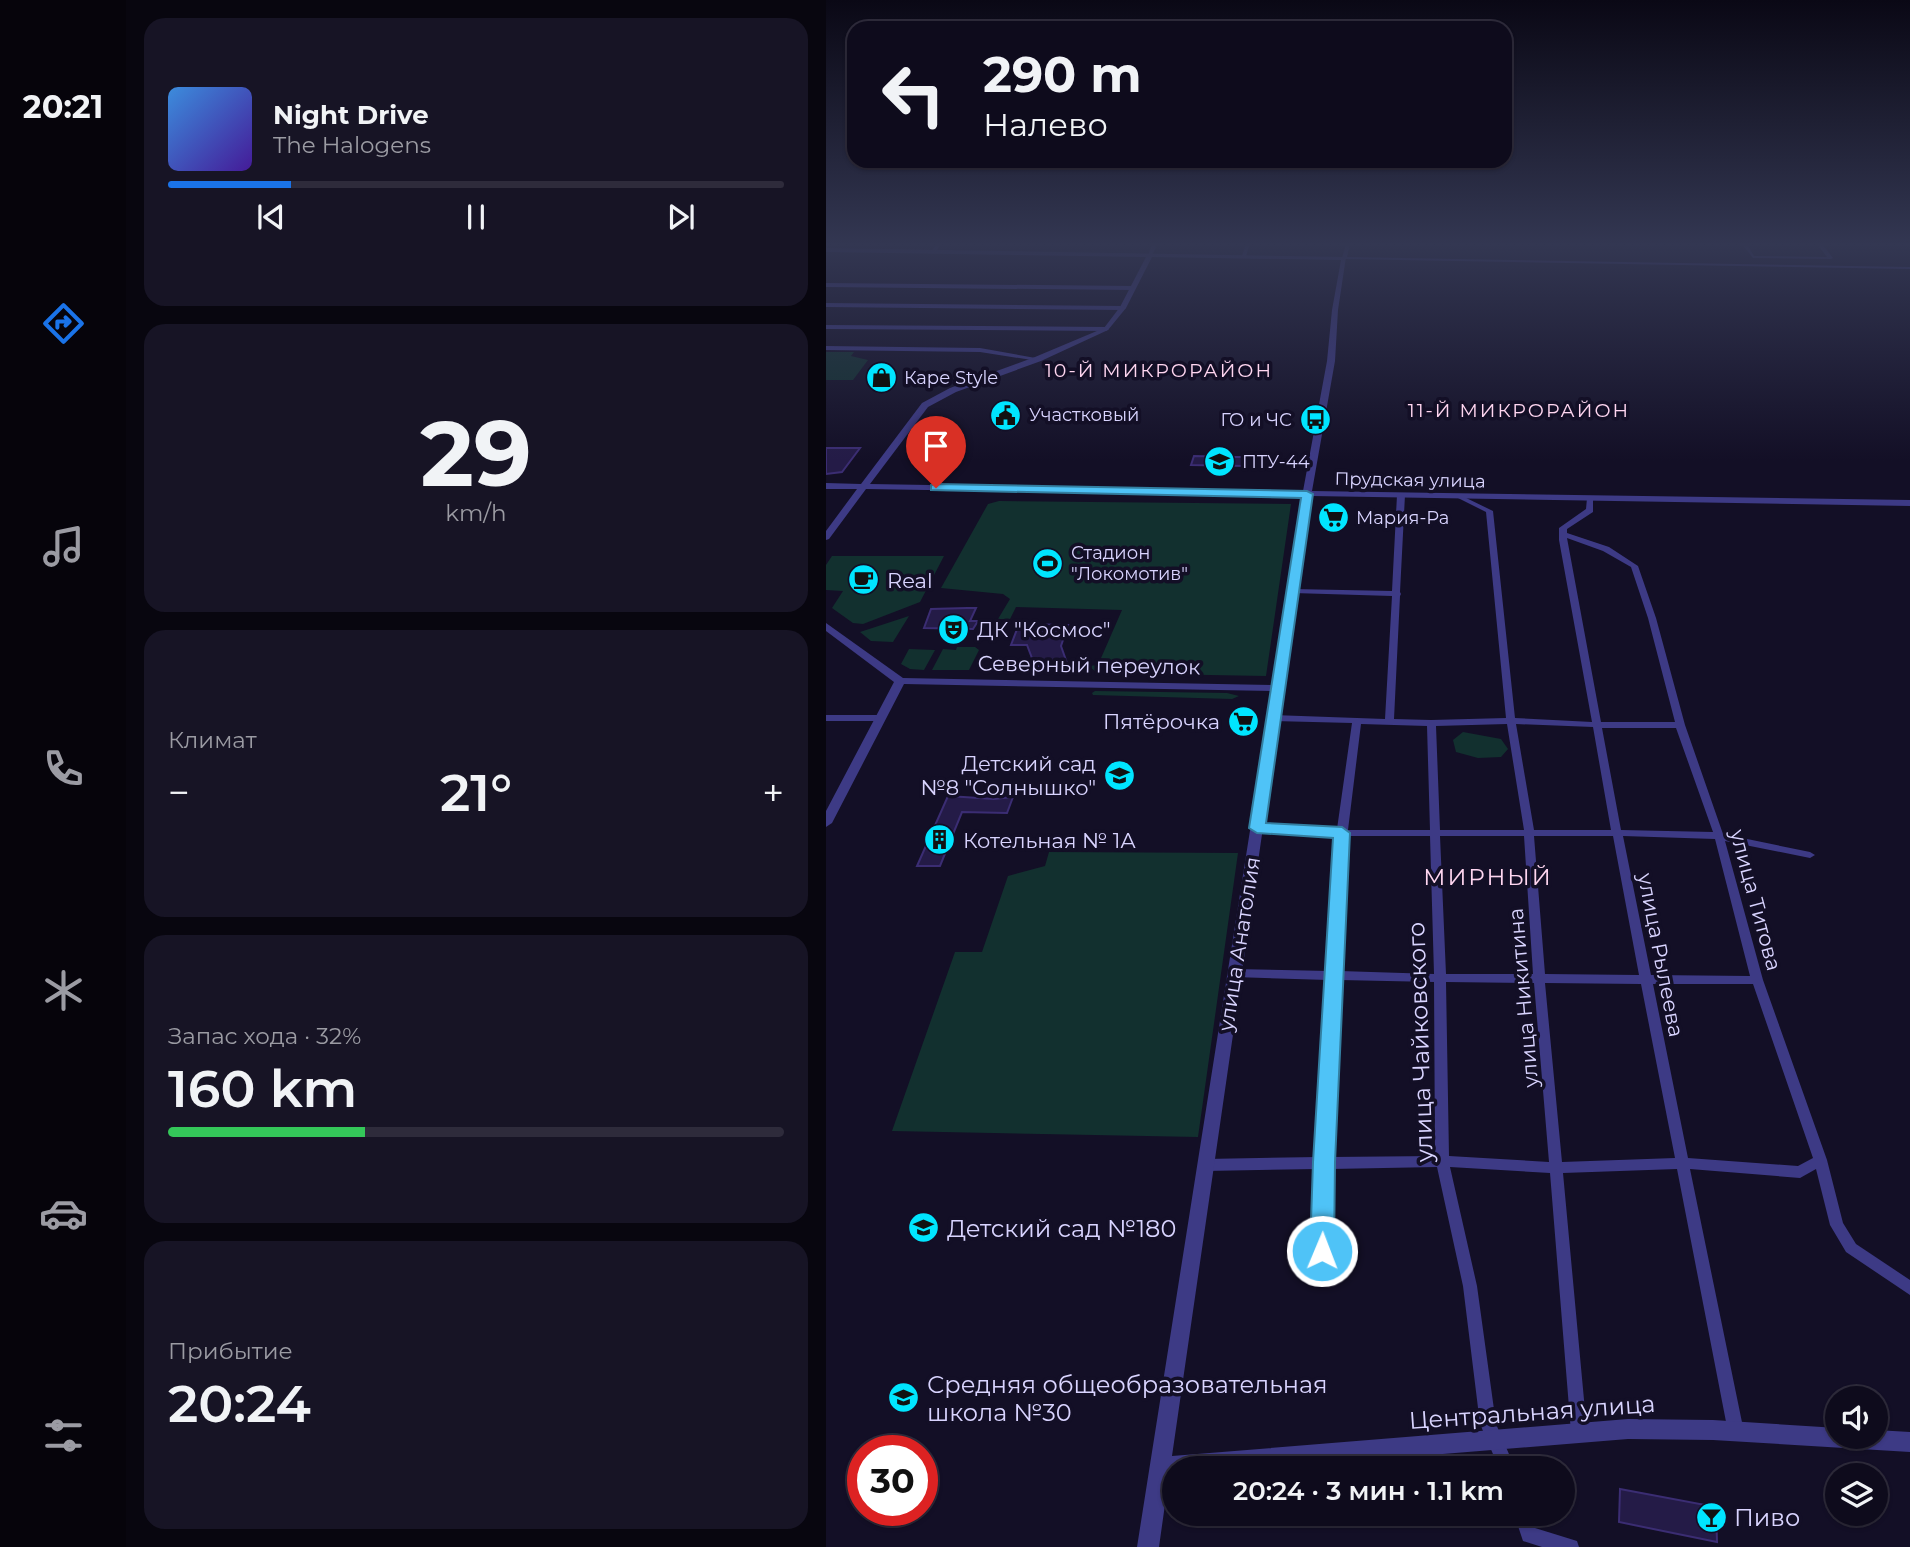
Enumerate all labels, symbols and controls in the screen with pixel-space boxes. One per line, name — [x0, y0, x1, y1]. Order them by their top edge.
text: 290 m — [983, 45, 1142, 104]
icon: left — [868, 49, 959, 140]
text: 20:21 — [23, 87, 103, 126]
text: Night Drive — [273, 99, 429, 131]
text: Налево — [983, 105, 1108, 144]
text: The Halogens — [273, 131, 431, 159]
icon: previous — [252, 198, 290, 236]
icon: pause — [457, 198, 495, 236]
icon: next — [662, 198, 700, 236]
icon: directions — [39, 299, 88, 348]
district label: 10-Й МИКРОРАЙОН — [1045, 359, 1273, 382]
shop icon: Каре Style — [864, 361, 898, 395]
place label: Каре Style — [904, 367, 998, 389]
text: 29 — [420, 398, 532, 509]
public building icon: Участковый — [989, 398, 1023, 432]
district label: 11-Й МИКРОРАЙОН — [1408, 399, 1630, 422]
bus stop icon: ГО и ЧС — [1298, 403, 1332, 437]
place label: Участковый — [1029, 404, 1139, 426]
place label: ГО и ЧС — [1221, 409, 1292, 431]
pin — [906, 416, 966, 488]
icon: arrive — [917, 427, 955, 465]
school or university icon: ПТУ-44 — [1202, 445, 1236, 479]
place label: ПТУ-44 — [1242, 451, 1310, 473]
street label: Прудская улица — [1334, 468, 1486, 492]
text: km/h — [445, 499, 507, 527]
supermarket icon: Мария-Ра — [1316, 501, 1350, 535]
place label: Мария-Ра — [1356, 507, 1449, 529]
icon: music — [39, 522, 88, 571]
place label: Стадион "Локомотив" — [1071, 542, 1188, 585]
sports icon: Стадион "Локомотив" — [1031, 546, 1065, 580]
cafe icon: Real — [847, 563, 881, 597]
place label: Real — [887, 568, 933, 593]
theatre icon: ДК "Космос" — [937, 612, 971, 646]
place label: ДК "Космос" — [977, 617, 1111, 642]
street label: Северный переулок — [977, 651, 1201, 679]
supermarket icon: Пятёрочка — [1226, 704, 1260, 738]
place label: Пятёрочка — [1103, 709, 1220, 734]
text: Климат — [168, 726, 257, 754]
icon: phone — [39, 744, 88, 793]
place label: Детский сад №8 "Солнышко" — [920, 751, 1096, 800]
school or university icon: Детский сад №8 "Солнышко" — [1102, 758, 1136, 792]
text: 21° — [440, 761, 512, 824]
text: − — [168, 769, 190, 816]
text: + — [762, 769, 784, 816]
building icon: Котельная № 1А — [923, 823, 957, 857]
street label: улица Титова — [1725, 826, 1787, 973]
place label: Котельная № 1А — [963, 828, 1136, 853]
street label: улица Анатолия — [1213, 855, 1265, 1034]
district label: МИРНЫЙ — [1423, 863, 1553, 891]
street label: улица Рылеева — [1633, 870, 1689, 1039]
street label: улица Никитина — [1503, 907, 1543, 1090]
street label: улица Чайковского — [1401, 921, 1439, 1164]
icon: climate — [39, 966, 88, 1015]
text: Запас хода · 32% — [168, 1022, 361, 1050]
text: 160 km — [168, 1057, 357, 1120]
icon: car — [39, 1189, 88, 1238]
school or university icon: Детский сад №180 — [907, 1211, 941, 1245]
place label: Детский сад №180 — [947, 1214, 1176, 1243]
position arrow — [1285, 1214, 1359, 1288]
text: Прибытие — [168, 1337, 293, 1365]
place label: Средняя общеобразовательная школа №30 — [927, 1370, 1327, 1427]
text: 20:24 — [168, 1372, 311, 1435]
school or university icon: Средняя общеобразовательная школа №30 — [887, 1381, 921, 1415]
map controls — [1825, 1386, 1888, 1526]
button: sound — [1825, 1386, 1888, 1449]
street label: Центральная улица — [1408, 1389, 1656, 1435]
icon: filters — [39, 1411, 88, 1460]
speed limit sign: 30 — [847, 1435, 938, 1526]
button: layers — [1825, 1463, 1888, 1526]
text: 20:24 · 3 мин · 1.1 km — [1233, 1475, 1504, 1507]
bar icon: Пиво — [1694, 1500, 1728, 1534]
place label: Пиво — [1734, 1503, 1800, 1532]

